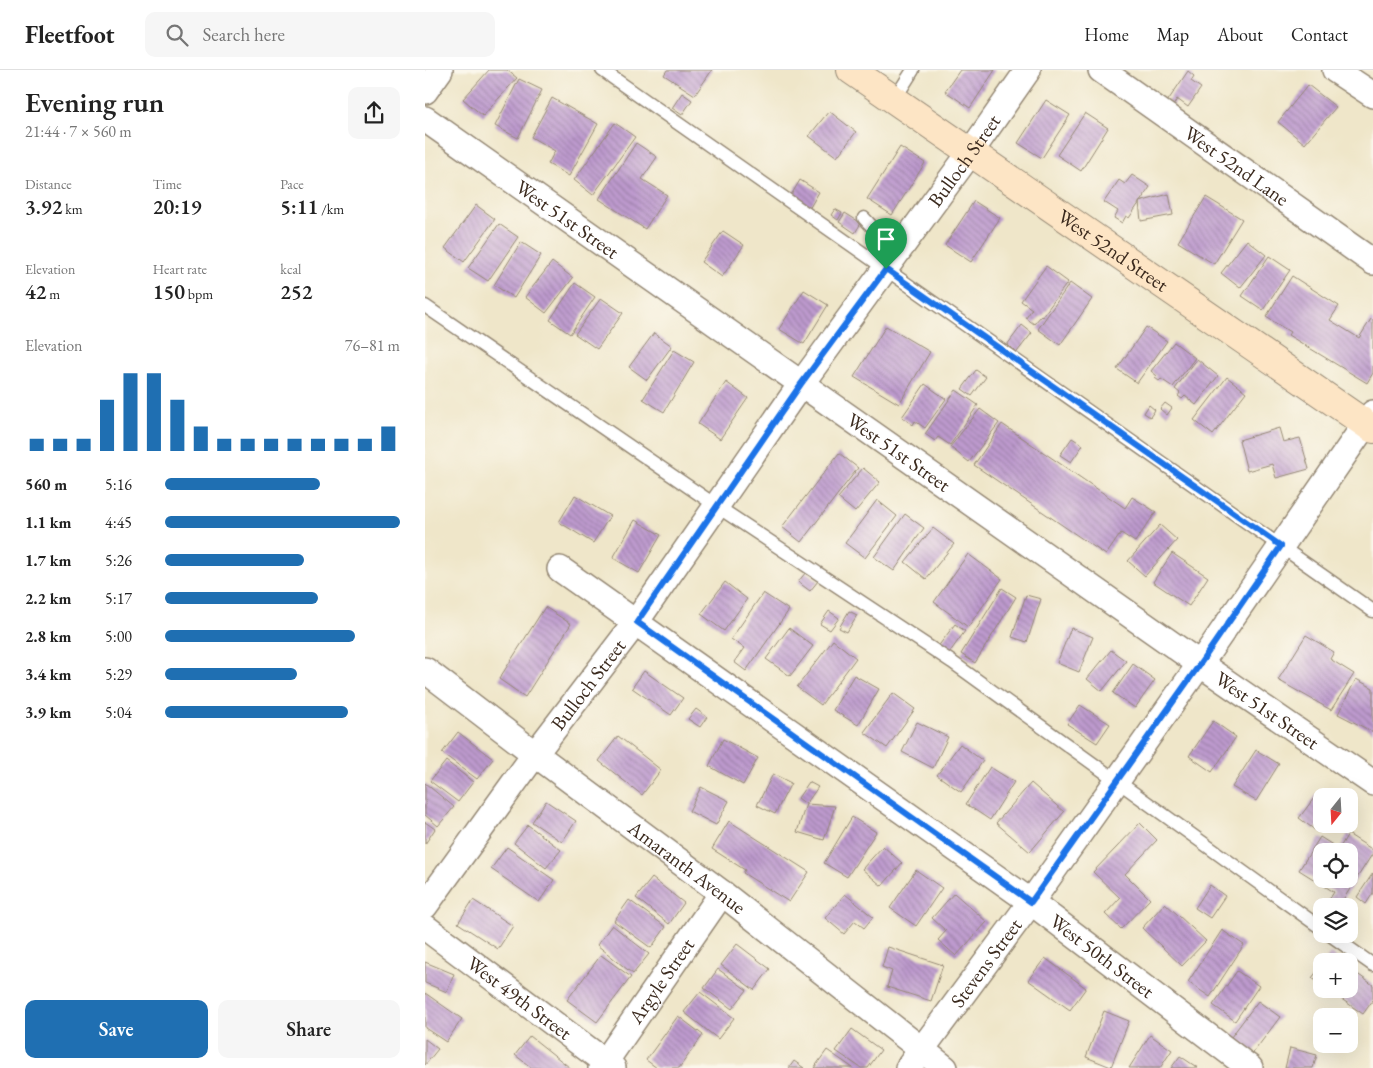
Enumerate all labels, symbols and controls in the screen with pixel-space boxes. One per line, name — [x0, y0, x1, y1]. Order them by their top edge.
search box — [145, 12, 495, 57]
text: Fleetfoot — [25, 19, 115, 50]
icon: search — [163, 21, 191, 49]
text: Search here — [203, 22, 285, 47]
text: Home — [1084, 23, 1129, 46]
text: Map — [1157, 23, 1189, 46]
text: About — [1217, 23, 1263, 46]
text: Contact — [1291, 23, 1348, 46]
text: Evening run — [25, 84, 164, 120]
button: share — [348, 87, 400, 139]
street label: Bulloch Street — [922, 109, 1007, 212]
street label: West 52nd Lane — [1179, 120, 1294, 212]
text: 21:44 · 7 × 560 m — [25, 121, 132, 142]
street label: West 51st Street — [510, 174, 625, 265]
text: Distance — [25, 175, 72, 193]
text: Time — [153, 175, 182, 193]
text: Pace — [280, 175, 304, 193]
text: 3.92 — [25, 193, 62, 220]
text: 20:19 — [153, 193, 201, 220]
text: 5:11 — [280, 193, 318, 220]
text: km — [62, 200, 83, 218]
text: /km — [318, 200, 344, 218]
street label: West 52nd Street — [1053, 203, 1174, 298]
pin — [865, 218, 907, 269]
icon: arrive — [872, 225, 900, 253]
text: Elevation — [25, 260, 75, 278]
text: Heart rate — [153, 260, 207, 278]
text: kcal — [280, 260, 301, 278]
text: 42 — [25, 278, 47, 305]
text: 150 — [153, 278, 185, 305]
text: 252 — [280, 278, 313, 305]
text: m — [47, 285, 60, 303]
text: bpm — [185, 285, 213, 303]
text: Elevation — [25, 335, 83, 356]
text: 76–81 m — [345, 335, 400, 356]
street label: West 51st Street — [842, 407, 956, 498]
text: 560 m — [25, 474, 67, 495]
text: 5:16 — [105, 474, 132, 495]
text: 1.1 km — [25, 512, 71, 533]
text: 4:45 — [105, 512, 132, 533]
text: 1.7 km — [25, 550, 71, 571]
text: 5:26 — [105, 550, 132, 571]
text: 2.2 km — [25, 588, 71, 609]
text: 5:17 — [105, 588, 132, 609]
text: 2.8 km — [25, 626, 71, 647]
text: 5:00 — [105, 626, 132, 647]
street label: Bulloch Street — [545, 633, 632, 736]
text: 3.4 km — [25, 664, 71, 685]
text: 5:29 — [105, 664, 132, 685]
street label: West 51st Street — [1210, 665, 1325, 756]
text: 3.9 km — [25, 702, 71, 723]
text: 5:04 — [105, 702, 132, 723]
north arrow — [1313, 788, 1357, 832]
map controls — [1313, 788, 1358, 1053]
street label: Amaranth Avenue — [622, 814, 751, 920]
button: locate — [1313, 843, 1358, 888]
button: layers — [1313, 898, 1358, 943]
street label: West 50th Street — [1045, 908, 1160, 1004]
street label: Stevens Street — [944, 912, 1028, 1012]
street label: Argyle Street — [622, 932, 700, 1030]
street label: West 49th Street — [462, 950, 578, 1046]
button: + — [1313, 953, 1358, 998]
button: Save — [25, 1000, 208, 1058]
button: Share — [218, 1000, 400, 1058]
button: − — [1313, 1008, 1358, 1053]

